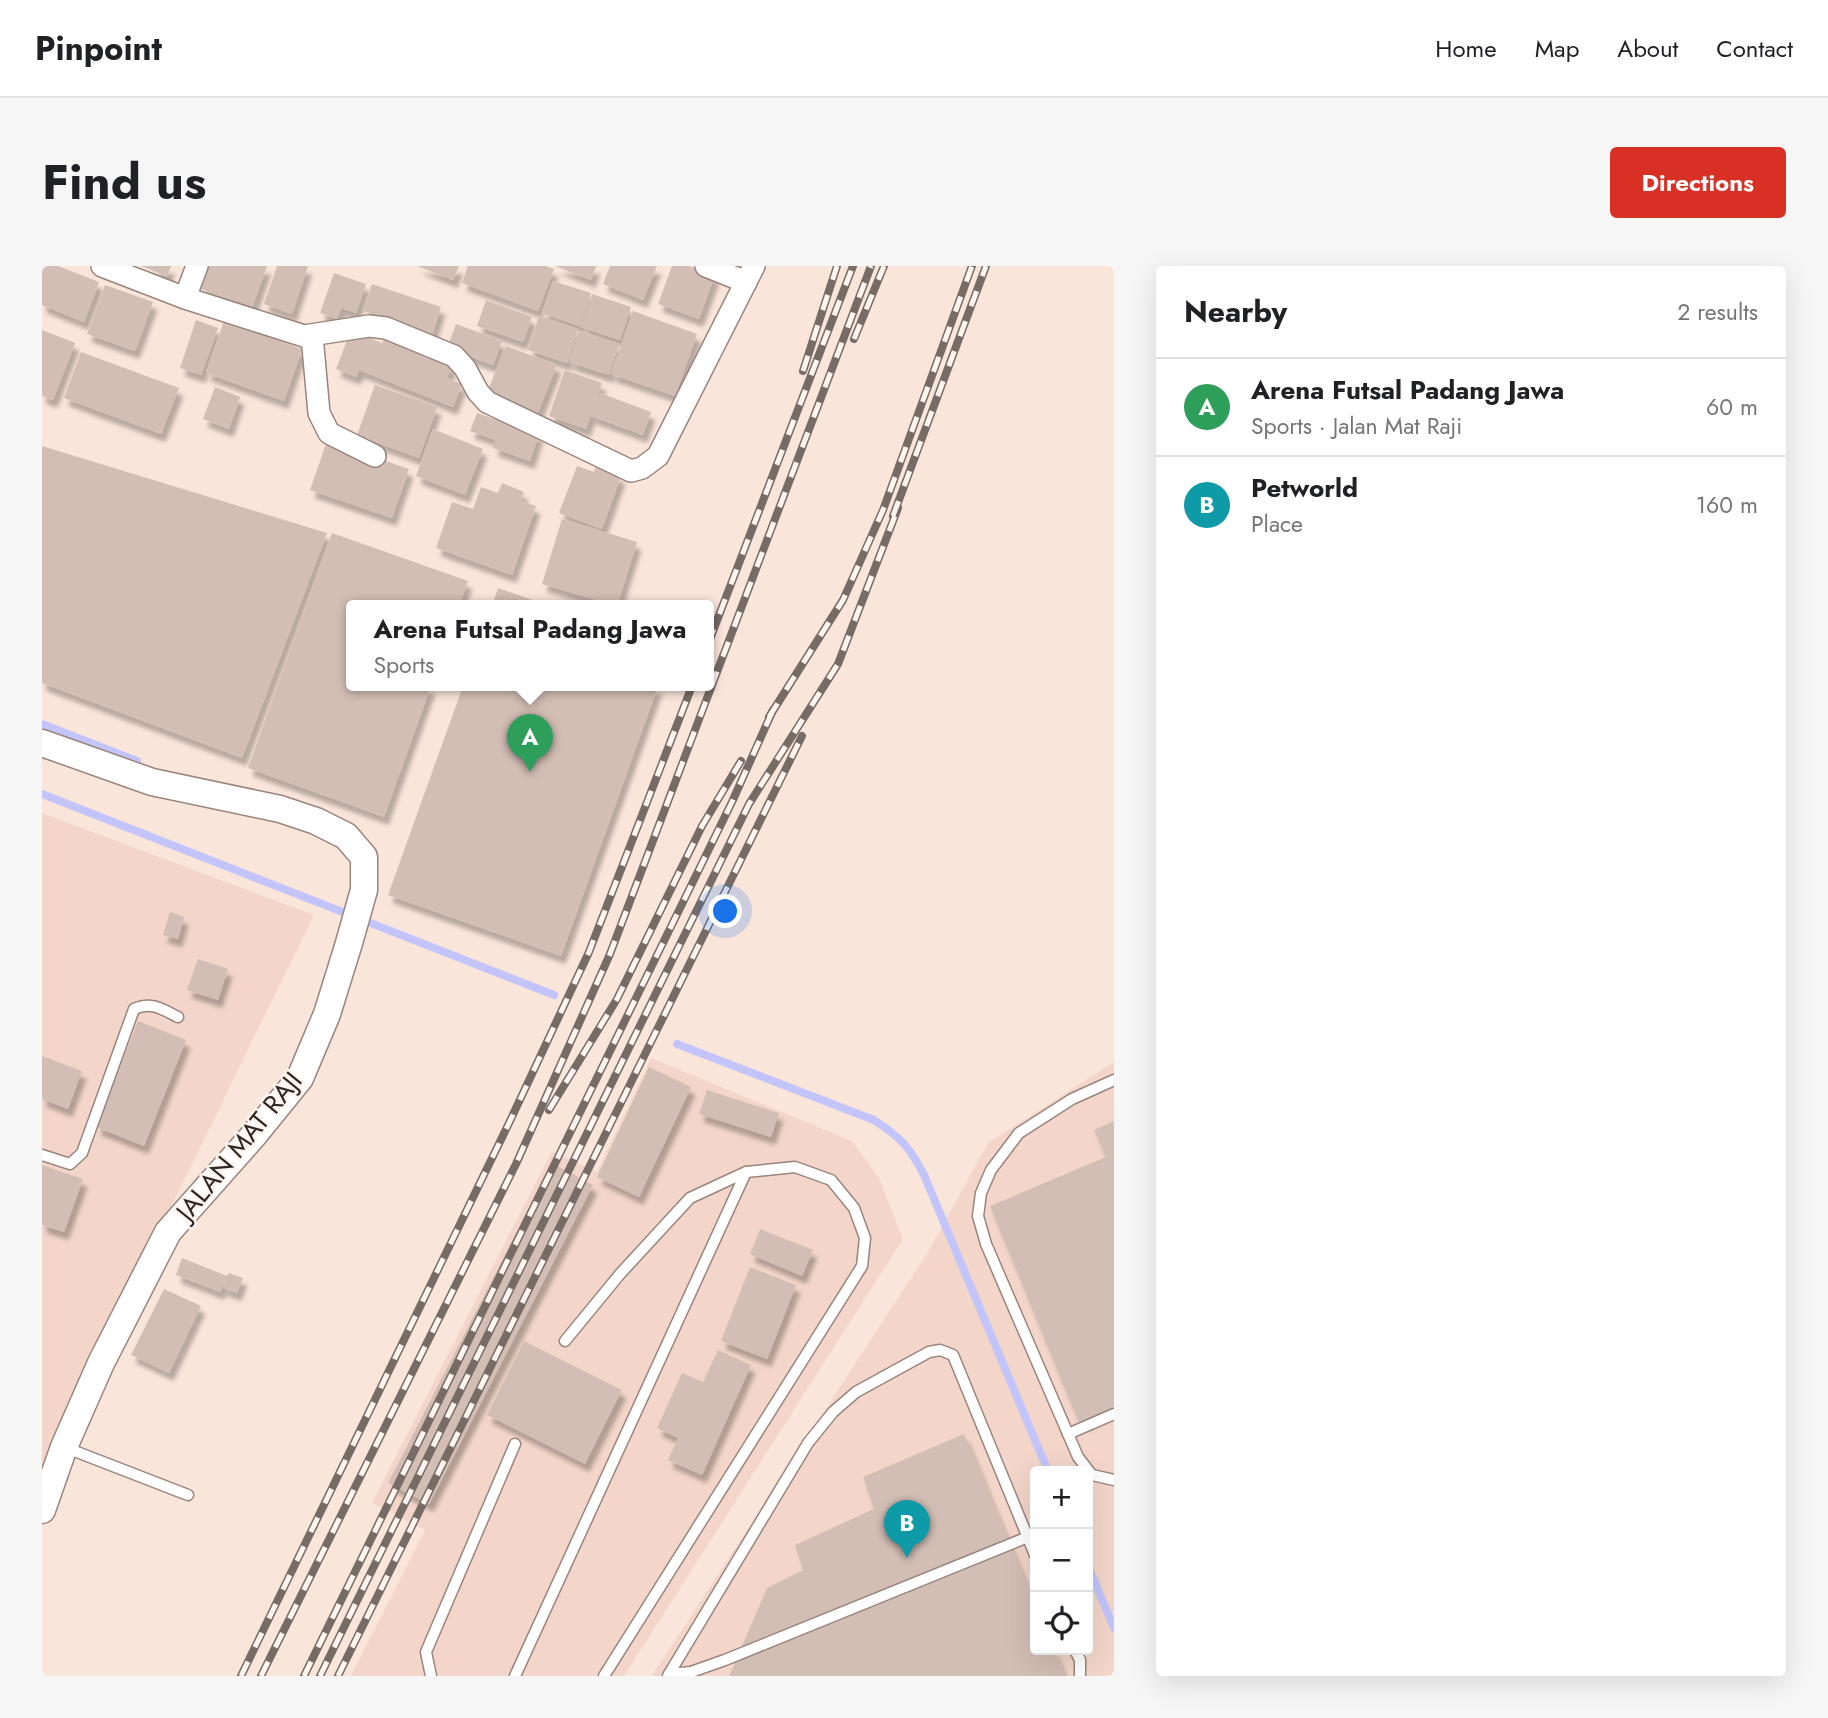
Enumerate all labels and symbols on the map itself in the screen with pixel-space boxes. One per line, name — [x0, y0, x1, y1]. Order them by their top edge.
pin: A — [507, 714, 553, 772]
your location — [708, 894, 742, 928]
street label: JALAN MAT RAJI — [165, 1063, 311, 1231]
pin: B — [884, 1500, 930, 1558]

